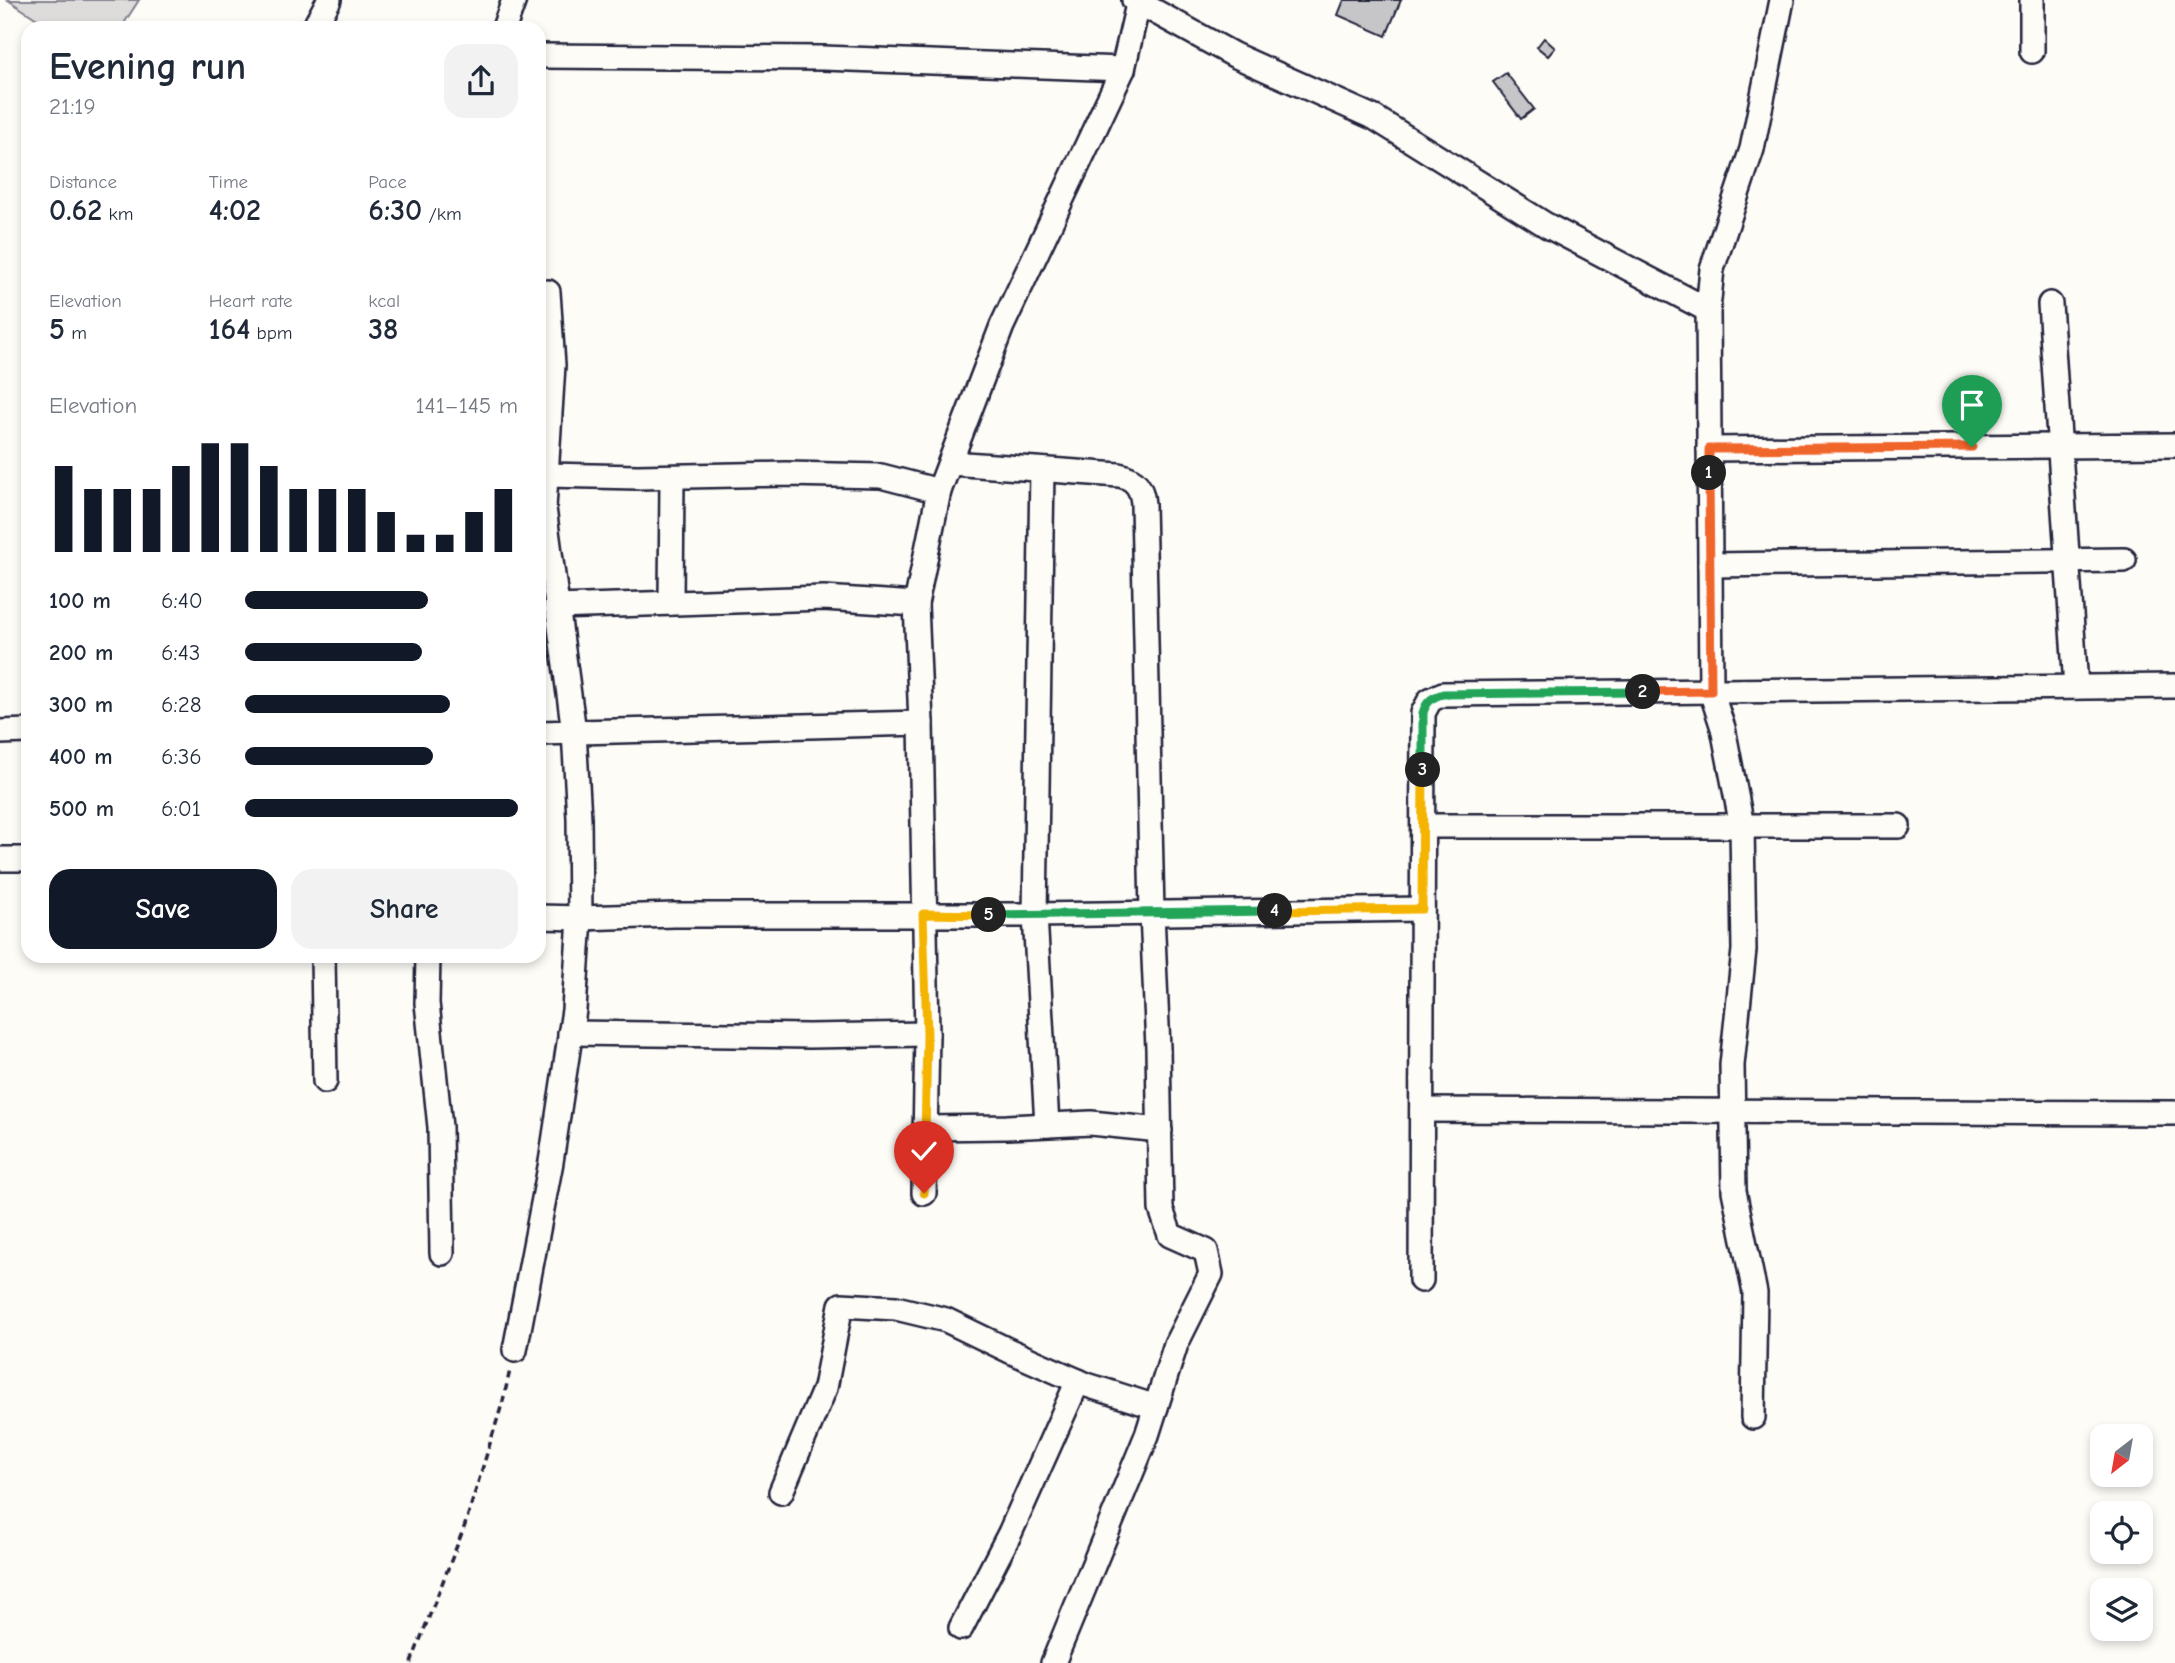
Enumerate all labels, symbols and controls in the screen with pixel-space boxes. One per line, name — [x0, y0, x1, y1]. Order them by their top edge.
button: share — [444, 44, 518, 118]
text: Evening run — [49, 45, 246, 89]
text: 21:19 — [49, 93, 96, 120]
text: Distance — [49, 171, 117, 193]
text: Time — [209, 171, 248, 193]
text: Pace — [368, 171, 407, 193]
text: 0.62 — [49, 193, 102, 228]
text: 4:02 — [209, 193, 261, 228]
text: 6:30 — [368, 193, 422, 228]
text: km — [102, 203, 134, 225]
text: /km — [422, 203, 462, 225]
text: Elevation — [49, 290, 122, 312]
text: Heart rate — [209, 290, 292, 312]
text: kcal — [368, 290, 400, 312]
text: 5 — [49, 312, 65, 347]
text: 164 — [209, 312, 250, 347]
text: 38 — [368, 312, 398, 347]
text: m — [65, 322, 87, 344]
text: bpm — [250, 322, 293, 344]
pin — [1942, 375, 2002, 447]
icon: arrive — [1953, 386, 1991, 424]
text: Elevation — [49, 392, 137, 419]
text: 141–145 m — [416, 392, 518, 419]
pin: 1 — [1692, 456, 1726, 490]
text: 1 — [1705, 461, 1712, 483]
text: 100 m — [49, 587, 111, 614]
text: 6:40 — [161, 587, 203, 614]
text: 200 m — [49, 639, 113, 666]
text: 6:43 — [161, 639, 200, 666]
pin: 2 — [1626, 674, 1660, 710]
text: 2 — [1638, 680, 1647, 702]
text: 300 m — [49, 691, 113, 718]
text: 6:28 — [161, 691, 202, 718]
text: 400 m — [49, 743, 113, 770]
text: 6:36 — [161, 743, 202, 770]
pin: 3 — [1406, 752, 1440, 788]
text: 3 — [1418, 758, 1427, 780]
text: 500 m — [49, 795, 114, 822]
text: 6:01 — [161, 795, 201, 822]
button: Save — [49, 869, 277, 949]
button: Share — [291, 869, 518, 949]
pin: 4 — [1258, 894, 1292, 928]
pin: 5 — [972, 898, 1006, 932]
text: 4 — [1270, 899, 1279, 921]
text: 5 — [983, 903, 994, 925]
pin — [894, 1121, 954, 1193]
icon: check — [905, 1132, 943, 1170]
north arrow — [2090, 1424, 2152, 1488]
map controls — [2090, 1424, 2153, 1641]
button: locate — [2090, 1501, 2153, 1564]
button: layers — [2090, 1578, 2153, 1641]

